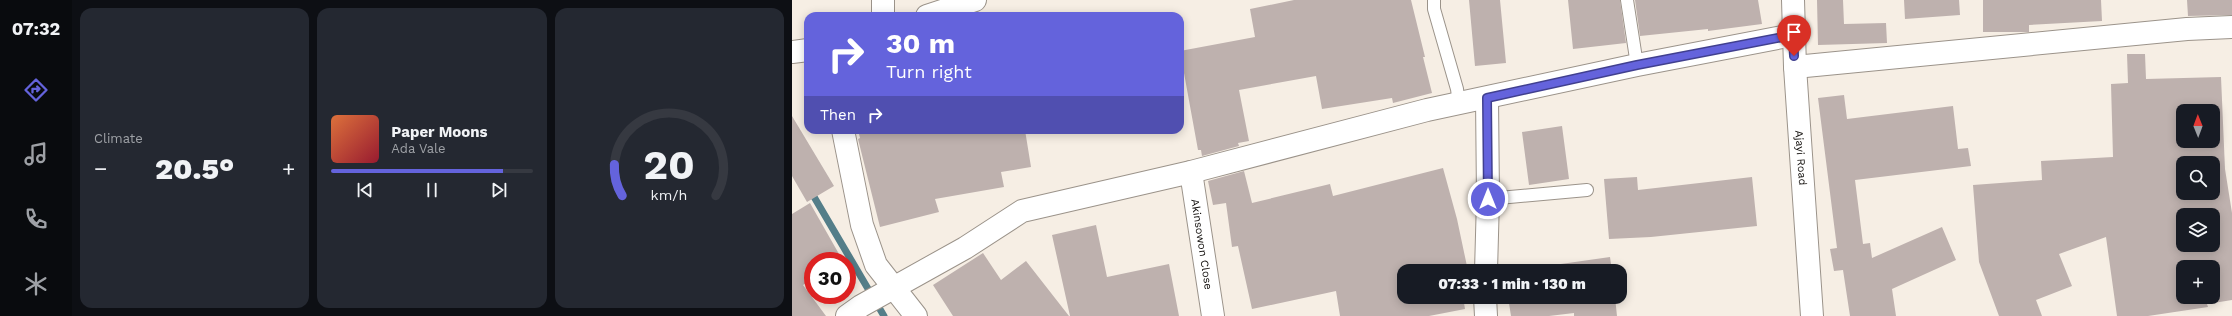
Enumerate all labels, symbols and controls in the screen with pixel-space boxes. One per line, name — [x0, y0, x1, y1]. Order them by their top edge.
pin — [1777, 15, 1811, 56]
text: 07:32 — [12, 18, 60, 39]
icon: arrive — [1783, 21, 1805, 43]
text: 30 m — [886, 27, 955, 60]
icon: right — [820, 28, 872, 80]
text: Turn right — [886, 61, 972, 82]
icon: directions — [22, 76, 50, 104]
icon: right — [864, 104, 886, 126]
north arrow — [2176, 104, 2220, 148]
map controls — [2176, 104, 2220, 304]
text: Then — [820, 106, 856, 124]
text: Paper Moons — [391, 123, 488, 141]
street label: Ajayi Road — [1793, 130, 1810, 186]
text: Climate — [94, 131, 143, 146]
icon: music — [22, 140, 50, 168]
text: 20 — [644, 140, 695, 189]
text: Ada Vale — [391, 141, 445, 156]
text: 20.5° — [155, 151, 234, 186]
text: − — [94, 156, 107, 181]
text: + — [282, 156, 295, 181]
button: search — [2176, 156, 2220, 200]
position arrow — [1467, 178, 1509, 220]
icon: previous — [354, 179, 376, 201]
icon: pause — [421, 179, 443, 201]
icon: next — [488, 179, 510, 201]
text: km/h — [651, 187, 688, 203]
street label: Akinsowon Close — [1189, 198, 1215, 290]
icon: phone — [22, 205, 50, 233]
button: layers — [2176, 208, 2220, 252]
speed limit sign: 30 — [804, 252, 856, 304]
button: + — [2176, 260, 2220, 304]
icon: climate — [22, 270, 50, 298]
text: 07:33 · 1 min · 130 m — [1438, 275, 1586, 293]

